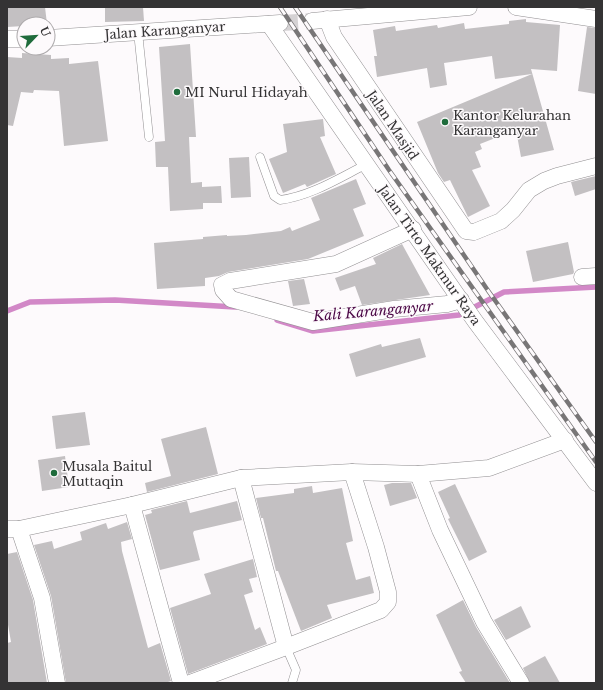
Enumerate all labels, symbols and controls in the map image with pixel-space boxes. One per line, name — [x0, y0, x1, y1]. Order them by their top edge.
north arrow — [16, 16, 56, 56]
street label: Jalan Karanganyar — [102, 18, 227, 43]
text: U — [37, 24, 54, 39]
place label: MI Nurul Hidayah — [185, 84, 308, 101]
street label: Jalan Masjid — [362, 86, 422, 164]
marker: MI Nurul Hidayah — [172, 87, 182, 97]
place label: Kantor Kelurahan Karanganyar — [453, 107, 571, 139]
marker: Kantor Kelurahan Karanganyar — [440, 117, 450, 127]
street label: Jalan Tirto Makmur Raya — [373, 180, 485, 329]
water label: Kali Karanganyar — [311, 297, 434, 325]
place label: Musala Baitul Muttaqin — [62, 458, 152, 490]
marker: Musala Baitul Muttaqin — [49, 468, 59, 478]

